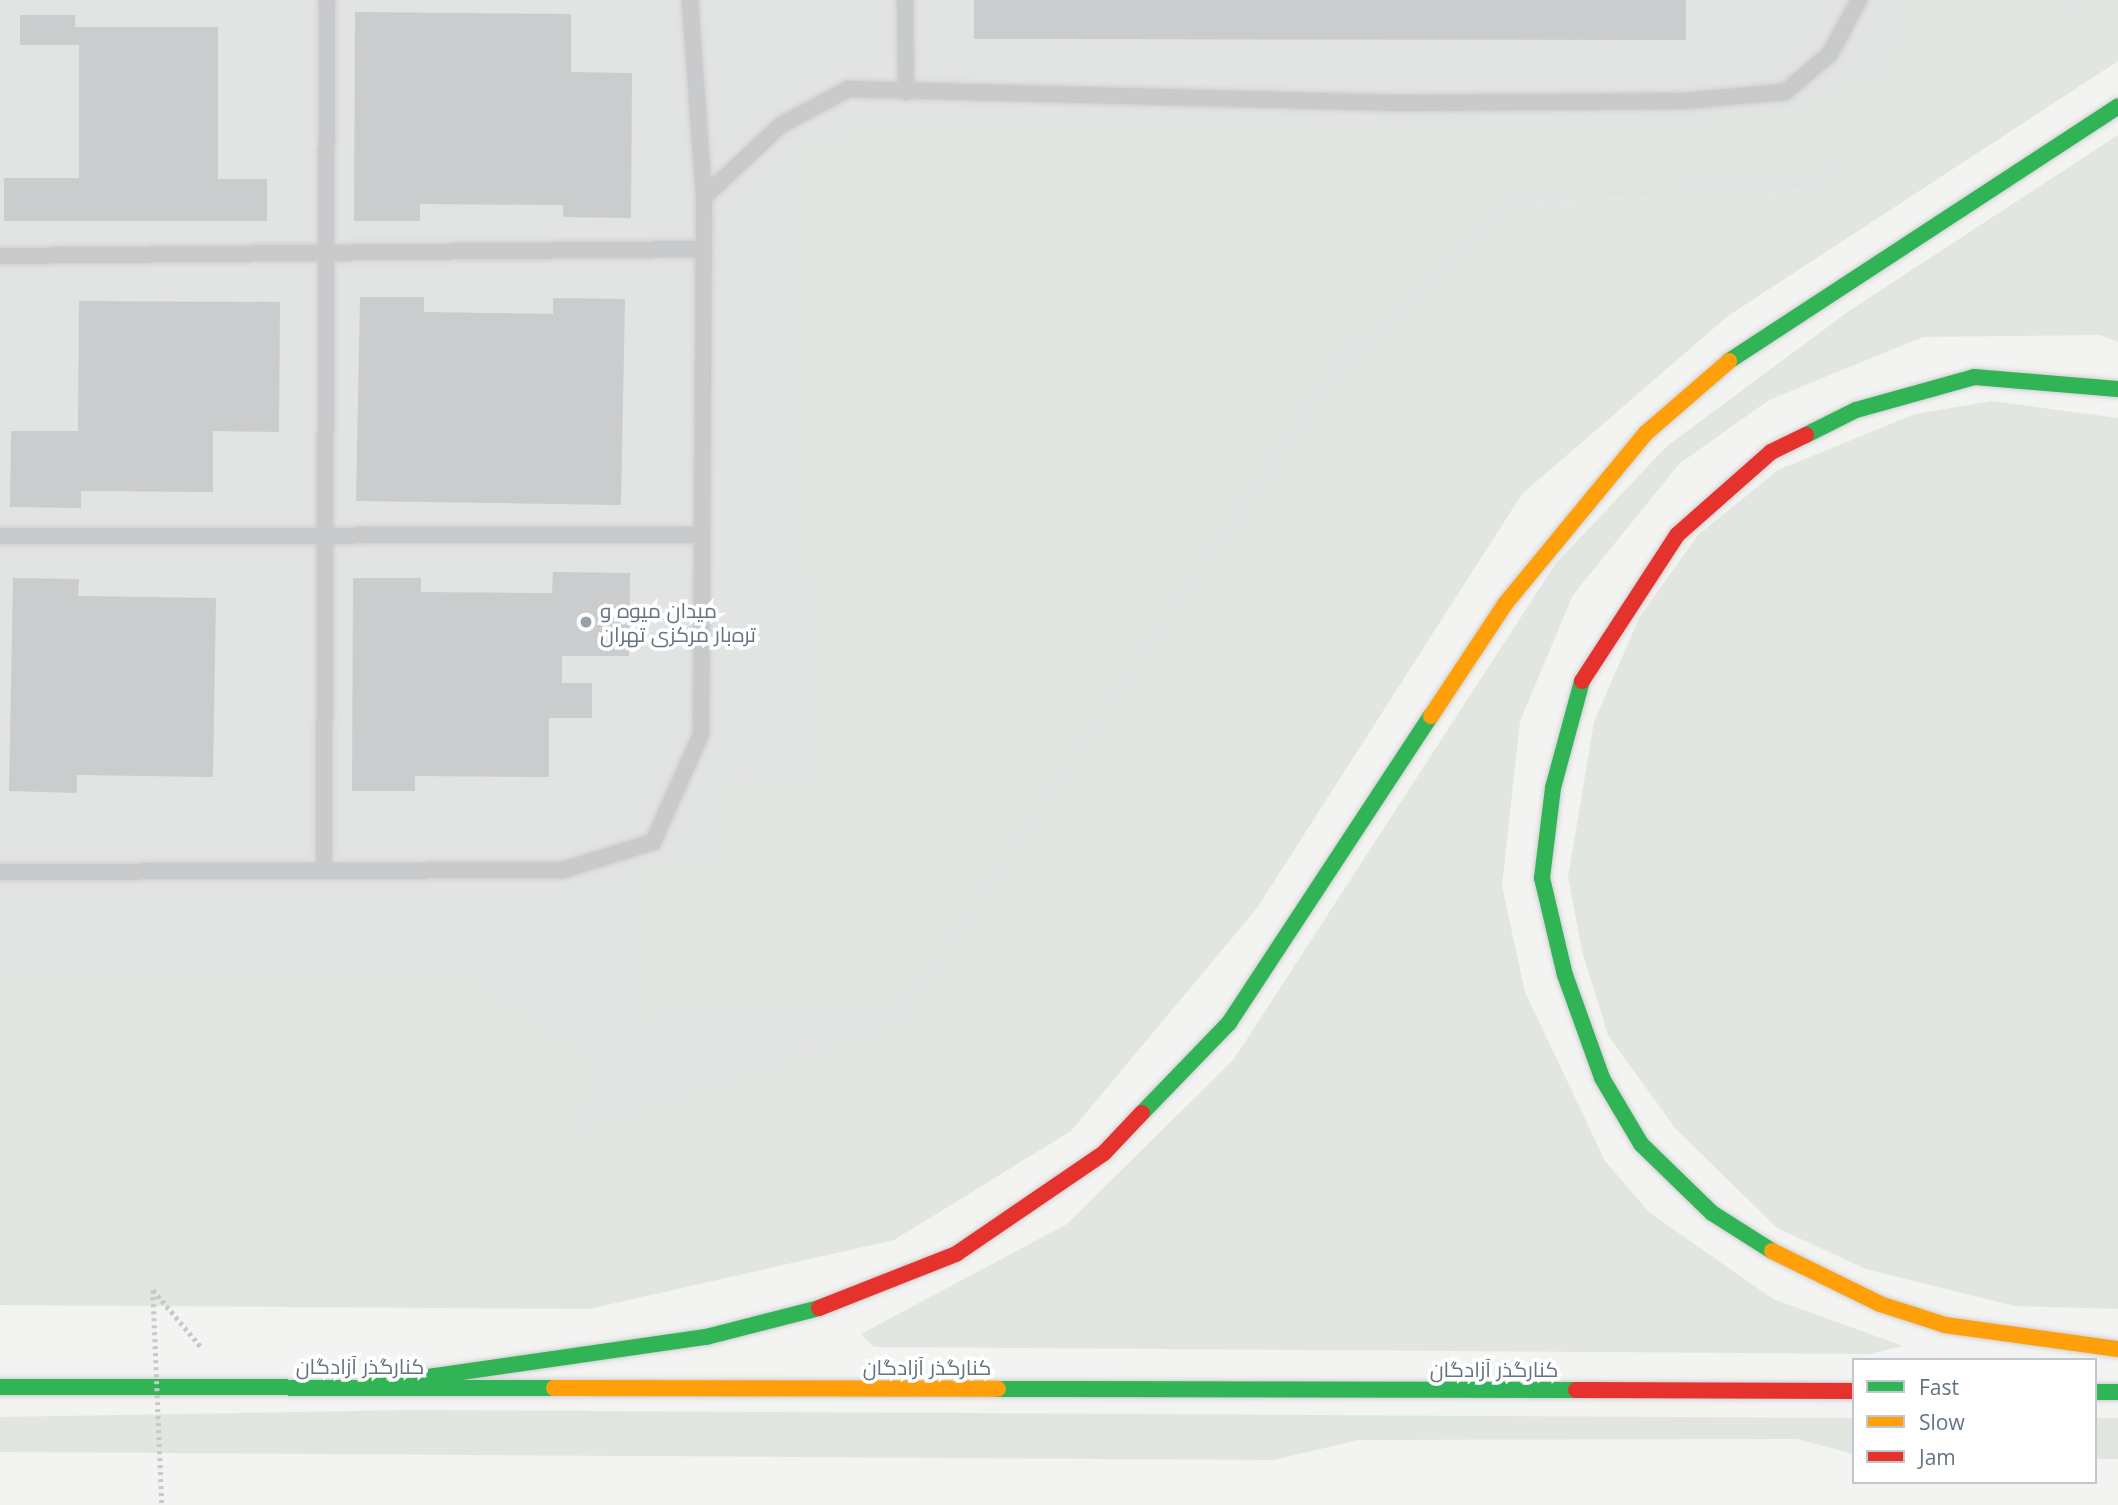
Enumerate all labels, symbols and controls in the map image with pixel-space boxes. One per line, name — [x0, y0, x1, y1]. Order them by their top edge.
place label: میدان میوه و تره‌بار مرکزی تهران — [600, 597, 756, 647]
marker: میدان میوه و تره‌بار مرکزی تهران — [578, 614, 594, 630]
street label: کنارگذر آزادگان — [296, 1353, 424, 1379]
street label: کنارگذر آزادگان — [863, 1354, 991, 1380]
street label: کنارگذر آزادگان — [1430, 1356, 1558, 1382]
legend — [1852, 1358, 2097, 1484]
text: Fast — [1919, 1373, 1959, 1401]
text: Slow — [1919, 1408, 1965, 1436]
text: Jam — [1919, 1443, 1956, 1471]

